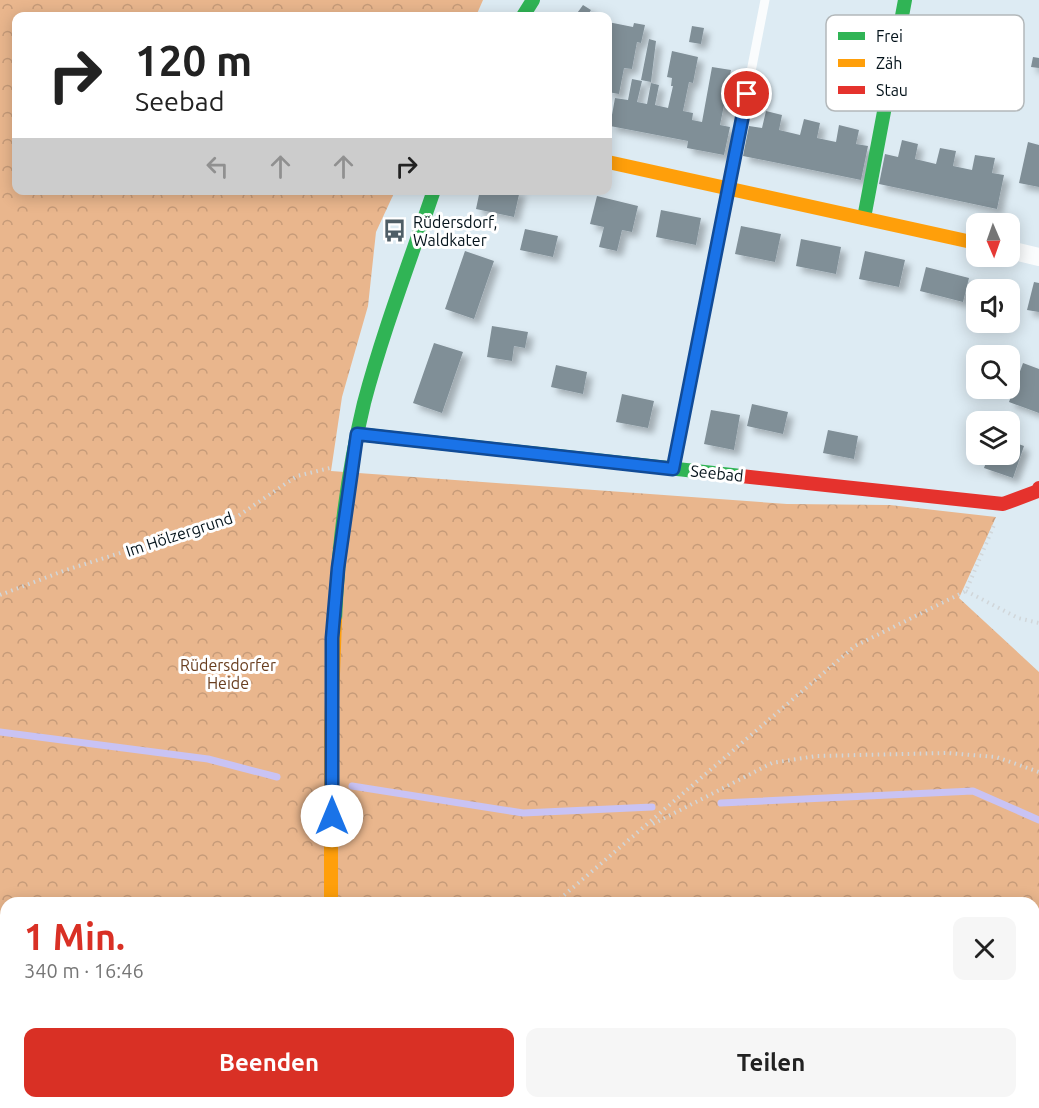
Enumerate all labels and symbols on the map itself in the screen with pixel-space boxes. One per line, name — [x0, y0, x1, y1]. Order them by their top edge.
legend — [826, 15, 1024, 111]
text: Frei — [876, 27, 903, 45]
text: Zäh — [876, 54, 902, 72]
pin — [721, 68, 772, 119]
text: Stau — [876, 81, 908, 99]
place label: Rüdersdorf, Waldkater — [413, 213, 497, 249]
north arrow — [966, 213, 1020, 267]
bus stop icon: Rüdersdorf, Waldkater — [382, 218, 408, 244]
street label: Seebad — [690, 461, 744, 485]
street label: Im Hölzergrund — [123, 508, 235, 560]
park label: Rüdersdorfer Heide — [180, 656, 276, 692]
position arrow — [300, 784, 364, 848]

